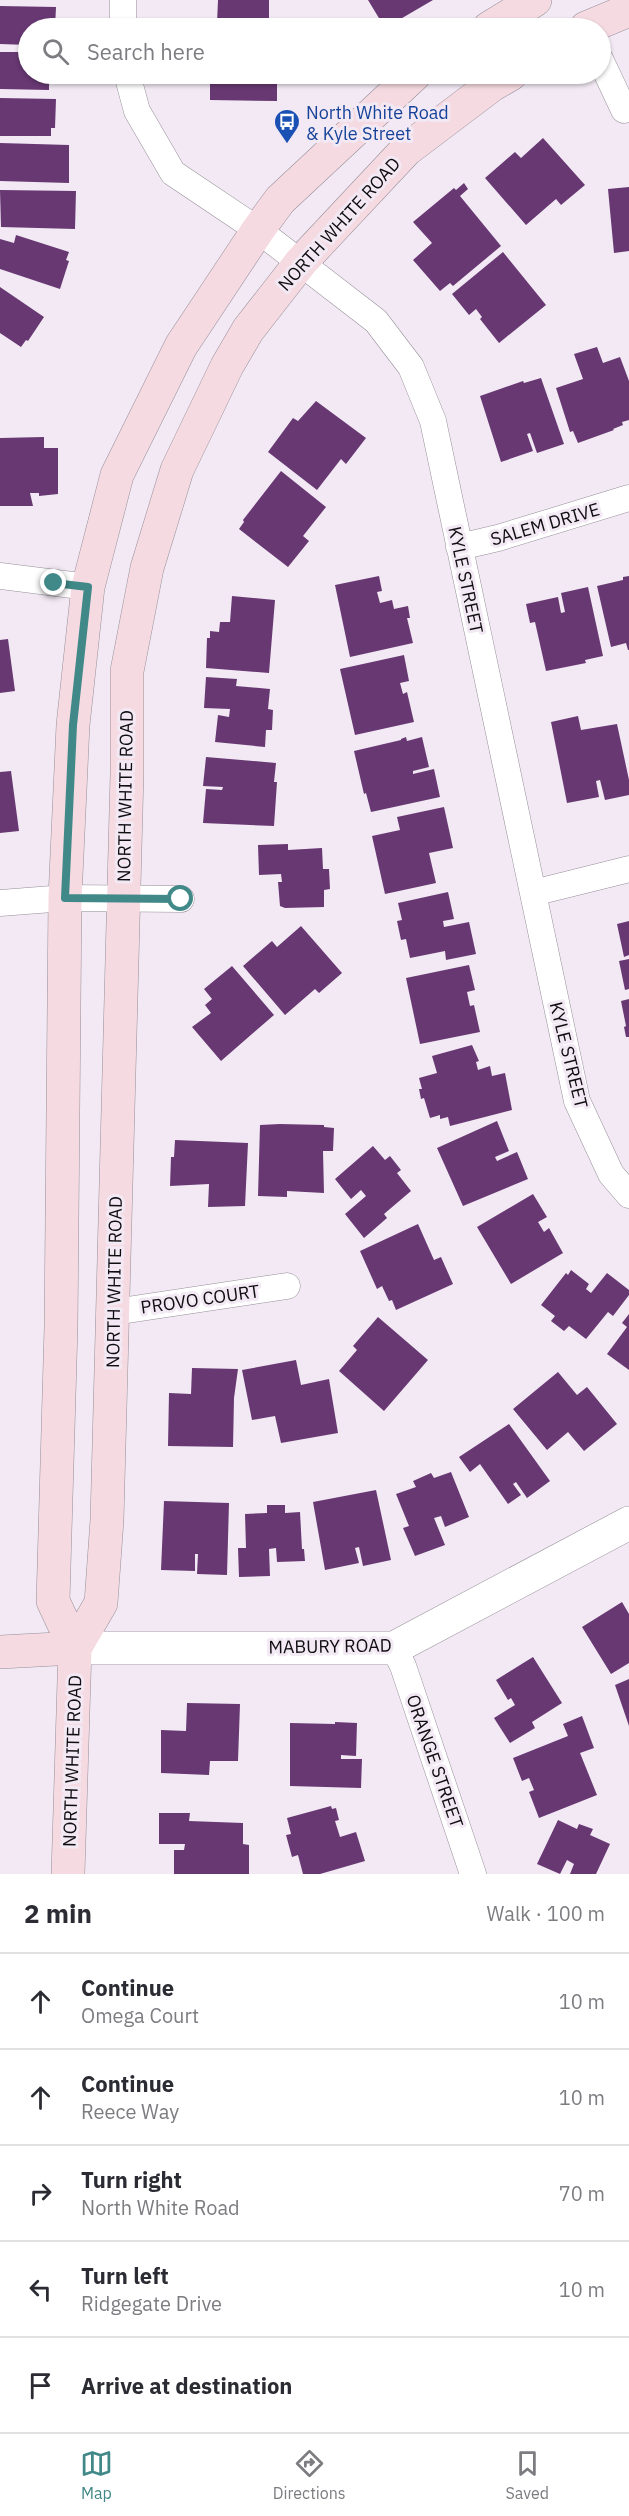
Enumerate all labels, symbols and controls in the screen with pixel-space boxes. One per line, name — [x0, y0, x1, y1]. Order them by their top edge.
search box — [18, 18, 611, 84]
icon: search — [39, 35, 72, 68]
text: Search here — [87, 37, 205, 66]
place label: North White Road & Kyle Street — [306, 101, 449, 145]
bus stop icon: North White Road & Kyle Street — [272, 107, 302, 145]
street label: NORTH WHITE ROAD — [273, 152, 405, 296]
street label: SALEM DRIVE — [488, 497, 602, 551]
street label: KYLE STREET — [443, 524, 489, 636]
route end — [40, 569, 66, 595]
street label: NORTH WHITE ROAD — [112, 710, 138, 882]
route start — [167, 885, 193, 911]
street label: KYLE STREET — [545, 999, 593, 1111]
street label: NORTH WHITE ROAD — [101, 1196, 127, 1368]
street label: PROVO COURT — [139, 1279, 261, 1319]
street label: MABURY ROAD — [268, 1633, 392, 1659]
street label: NORTH WHITE ROAD — [58, 1675, 86, 1847]
street label: ORANGE STREET — [401, 1691, 469, 1831]
text: 2 min — [24, 1896, 92, 1930]
text: Walk · 100 m — [487, 1900, 605, 1927]
text: Continue — [81, 1973, 174, 2002]
icon: ahead — [24, 1985, 57, 2018]
text: 10 m — [559, 1988, 605, 2015]
text: Omega Court — [81, 2002, 199, 2029]
text: Continue — [81, 2069, 174, 2098]
icon: ahead — [24, 2081, 57, 2114]
text: 10 m — [559, 2084, 605, 2111]
text: Reece Way — [81, 2098, 179, 2125]
text: Turn right — [81, 2165, 182, 2194]
icon: right — [24, 2177, 57, 2210]
text: 70 m — [559, 2180, 605, 2207]
text: North White Road — [81, 2194, 240, 2221]
text: Turn left — [81, 2261, 169, 2290]
icon: left — [24, 2273, 57, 2306]
text: 10 m — [559, 2276, 605, 2303]
text: Ridgegate Drive — [81, 2290, 222, 2317]
icon: arrive — [24, 2369, 57, 2402]
text: Arrive at destination — [81, 2371, 292, 2400]
tab: Map — [80, 2447, 113, 2503]
tab: Directions — [273, 2447, 346, 2503]
tab: Saved — [506, 2447, 549, 2503]

